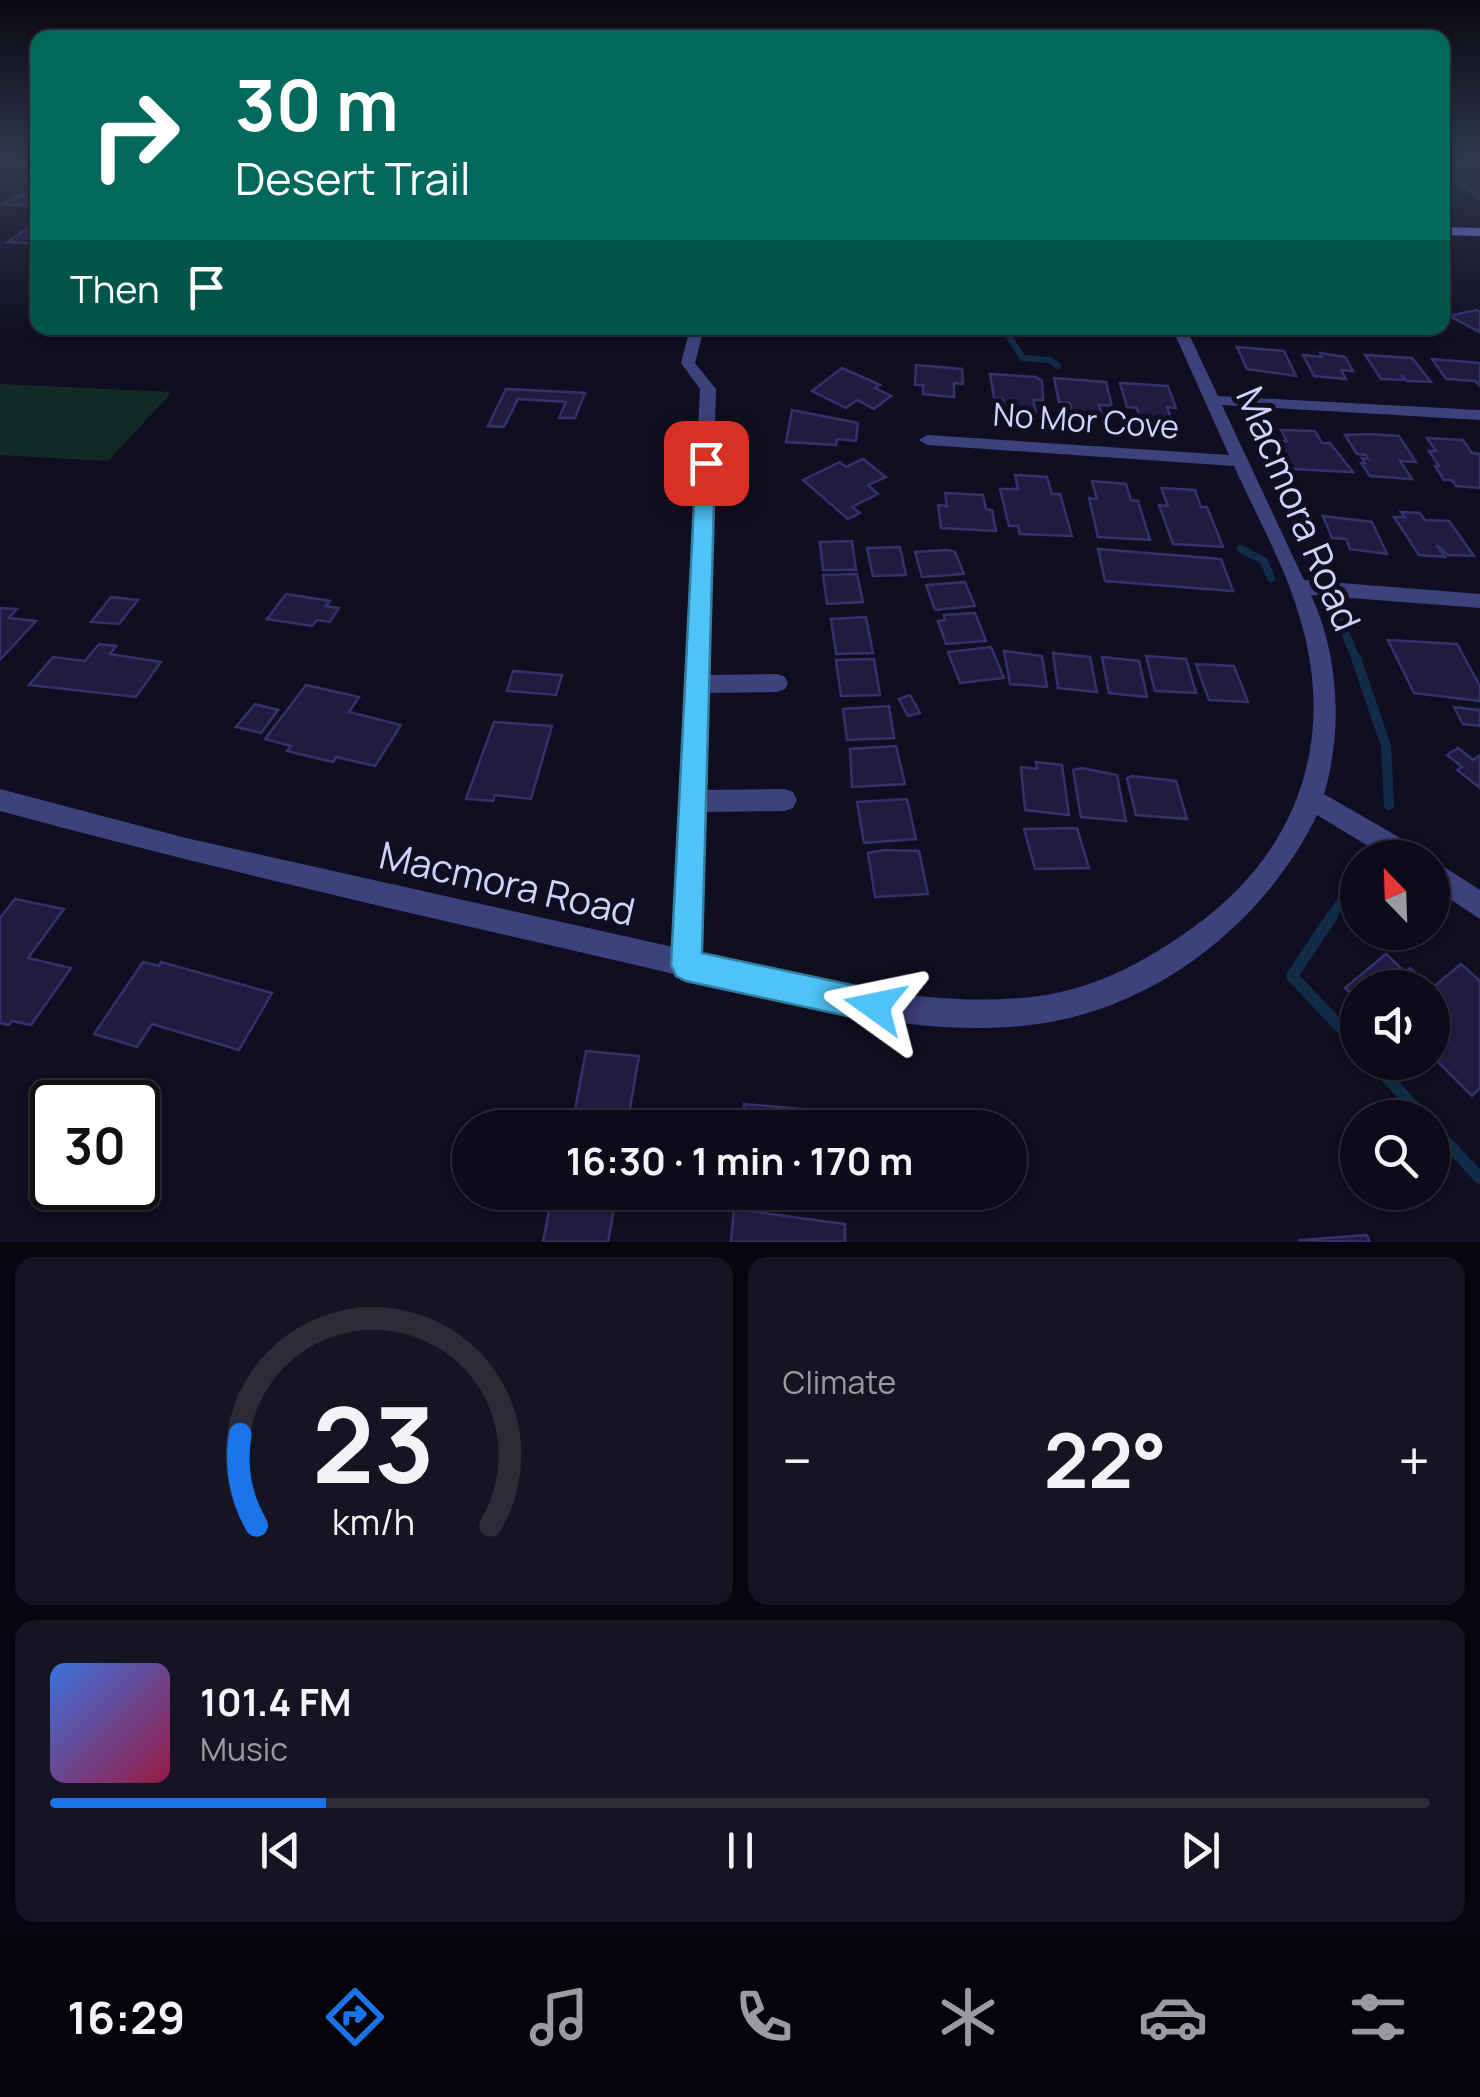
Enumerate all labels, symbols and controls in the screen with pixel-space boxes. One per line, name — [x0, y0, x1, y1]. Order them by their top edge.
text: 30 m — [235, 56, 399, 152]
icon: right — [70, 70, 200, 200]
text: Desert Trail — [235, 147, 471, 209]
icon: arrive — [179, 260, 234, 315]
text: Then — [70, 262, 159, 314]
street label: Macmora Road — [1225, 378, 1375, 638]
street label: No Mor Cove — [992, 392, 1181, 448]
pin — [664, 421, 749, 506]
icon: arrive — [679, 436, 734, 491]
street label: Macmora Road — [375, 827, 640, 937]
north arrow — [1340, 840, 1450, 950]
map controls — [1340, 840, 1450, 1210]
position arrow — [823, 954, 927, 1058]
button: sound — [1340, 970, 1450, 1080]
speed limit sign: 30 — [30, 1080, 160, 1210]
button: search — [1340, 1100, 1450, 1210]
text: 16:30 · 1 min · 170 m — [566, 1134, 913, 1186]
text: Climate — [783, 1360, 896, 1404]
text: 23 — [313, 1372, 435, 1514]
text: 22° — [1044, 1408, 1167, 1511]
text: − — [783, 1422, 812, 1498]
text: + — [1398, 1422, 1430, 1498]
text: km/h — [332, 1497, 415, 1546]
text: 101.4 FM — [200, 1675, 351, 1727]
text: Music — [200, 1727, 288, 1771]
icon: previous — [253, 1823, 308, 1878]
icon: pause — [713, 1823, 768, 1878]
icon: next — [1173, 1823, 1228, 1878]
icon: directions — [320, 1982, 390, 2052]
icon: music — [524, 1982, 594, 2052]
icon: phone — [729, 1982, 799, 2052]
icon: climate — [933, 1982, 1003, 2052]
icon: car — [1138, 1982, 1208, 2052]
icon: filters — [1343, 1982, 1413, 2052]
text: 16:29 — [67, 1986, 185, 2048]

